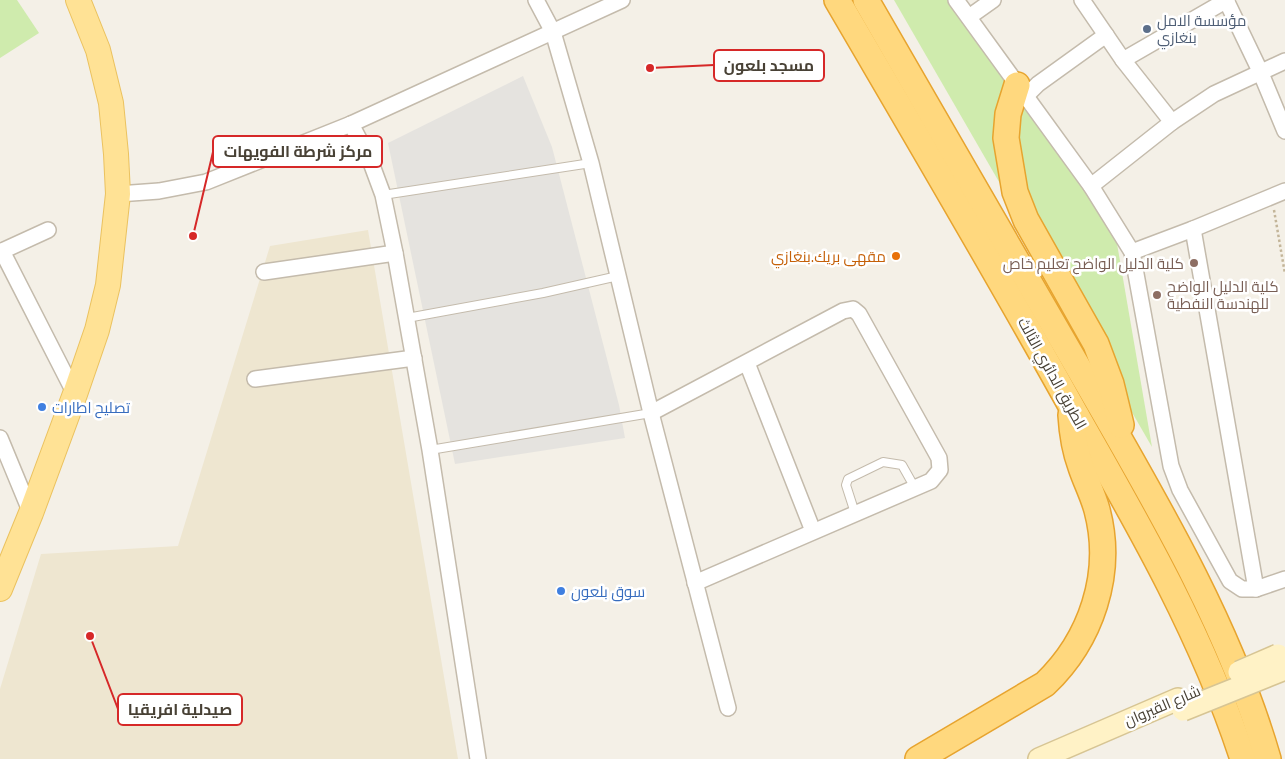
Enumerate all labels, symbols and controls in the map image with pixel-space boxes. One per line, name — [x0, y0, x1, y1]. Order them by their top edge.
place label: مؤسسة الامل بنغازي — [1157, 11, 1246, 50]
marker: مؤسسة الامل بنغازي — [1141, 23, 1153, 35]
callout: مسجد بلعون — [714, 50, 824, 81]
text: مسجد بلعون — [724, 55, 814, 75]
callout: مركز شرطة الفويهات — [213, 136, 382, 167]
text: مركز شرطة الفويهات — [224, 141, 372, 161]
place label: مقهى بريك.بنغازي — [771, 247, 886, 269]
marker: مقهى بريك.بنغازي — [890, 250, 902, 262]
place label: كلية الدليل الواضح تعليم خاص — [1003, 254, 1184, 275]
marker: كلية الدليل الواضح تعليم خاص — [1188, 257, 1200, 269]
place label: كلية الدليل الواضح للهندسة النفطية — [1167, 277, 1279, 314]
marker: كلية الدليل الواضح للهندسة النفطية — [1151, 289, 1163, 301]
street label: الطريق الدائري الثالث — [1011, 314, 1091, 434]
place label: تصليح اطارات — [52, 398, 130, 419]
marker: تصليح اطارات — [36, 401, 48, 413]
place label: سوق بلعون — [571, 582, 645, 602]
marker: سوق بلعون — [555, 585, 567, 597]
street label: شارع القيروان — [1121, 681, 1204, 732]
callout: صيدلية افريقيا — [118, 694, 242, 725]
text: صيدلية افريقيا — [128, 699, 232, 719]

